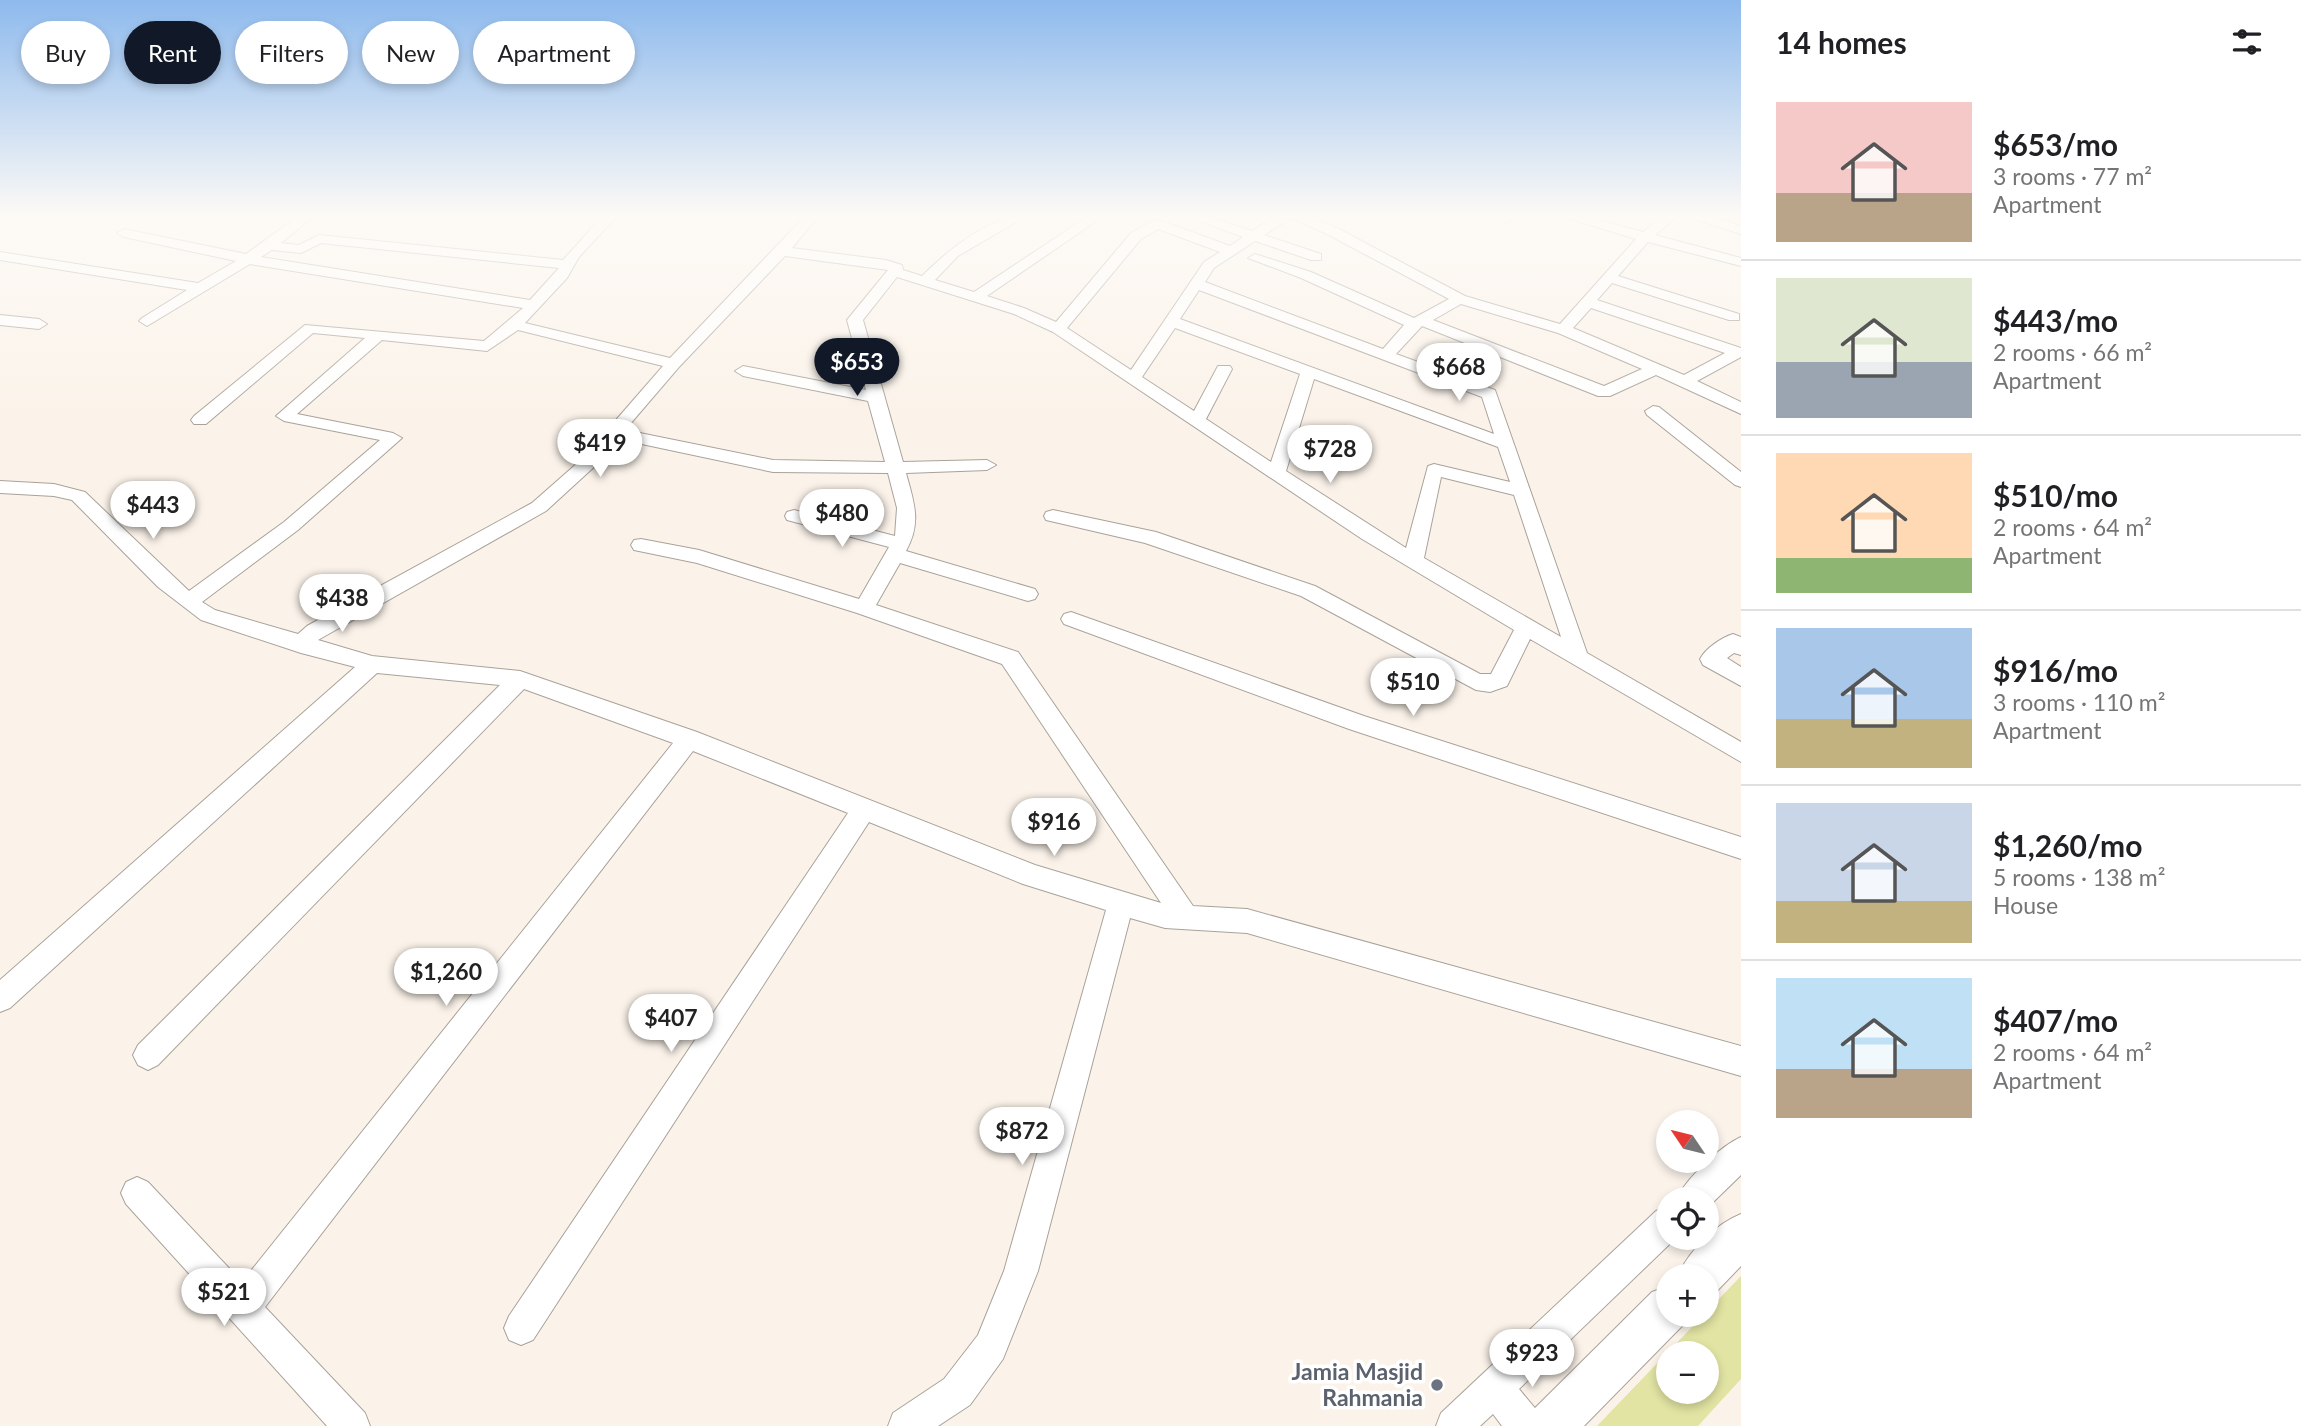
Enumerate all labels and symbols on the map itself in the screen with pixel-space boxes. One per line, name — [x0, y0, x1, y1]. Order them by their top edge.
pin: $653 — [816, 338, 898, 398]
pin: $668 — [1418, 344, 1500, 403]
pin: $419 — [559, 420, 641, 479]
pin: $728 — [1289, 426, 1371, 485]
pin: $443 — [112, 482, 194, 541]
pin: $480 — [801, 490, 883, 549]
pin: $438 — [301, 574, 383, 634]
pin: $510 — [1372, 658, 1454, 718]
pin: $916 — [1013, 798, 1095, 858]
pin: $1,260 — [389, 948, 503, 1008]
pin: $407 — [630, 995, 712, 1054]
pin: $872 — [981, 1108, 1063, 1167]
north arrow — [1656, 1110, 1718, 1172]
pin: $521 — [183, 1268, 265, 1328]
pin: $923 — [1491, 1330, 1573, 1389]
place label: Jamia Masjid Rahmania — [1292, 1357, 1423, 1411]
marker: Jamia Masjid Rahmania — [1429, 1377, 1445, 1393]

